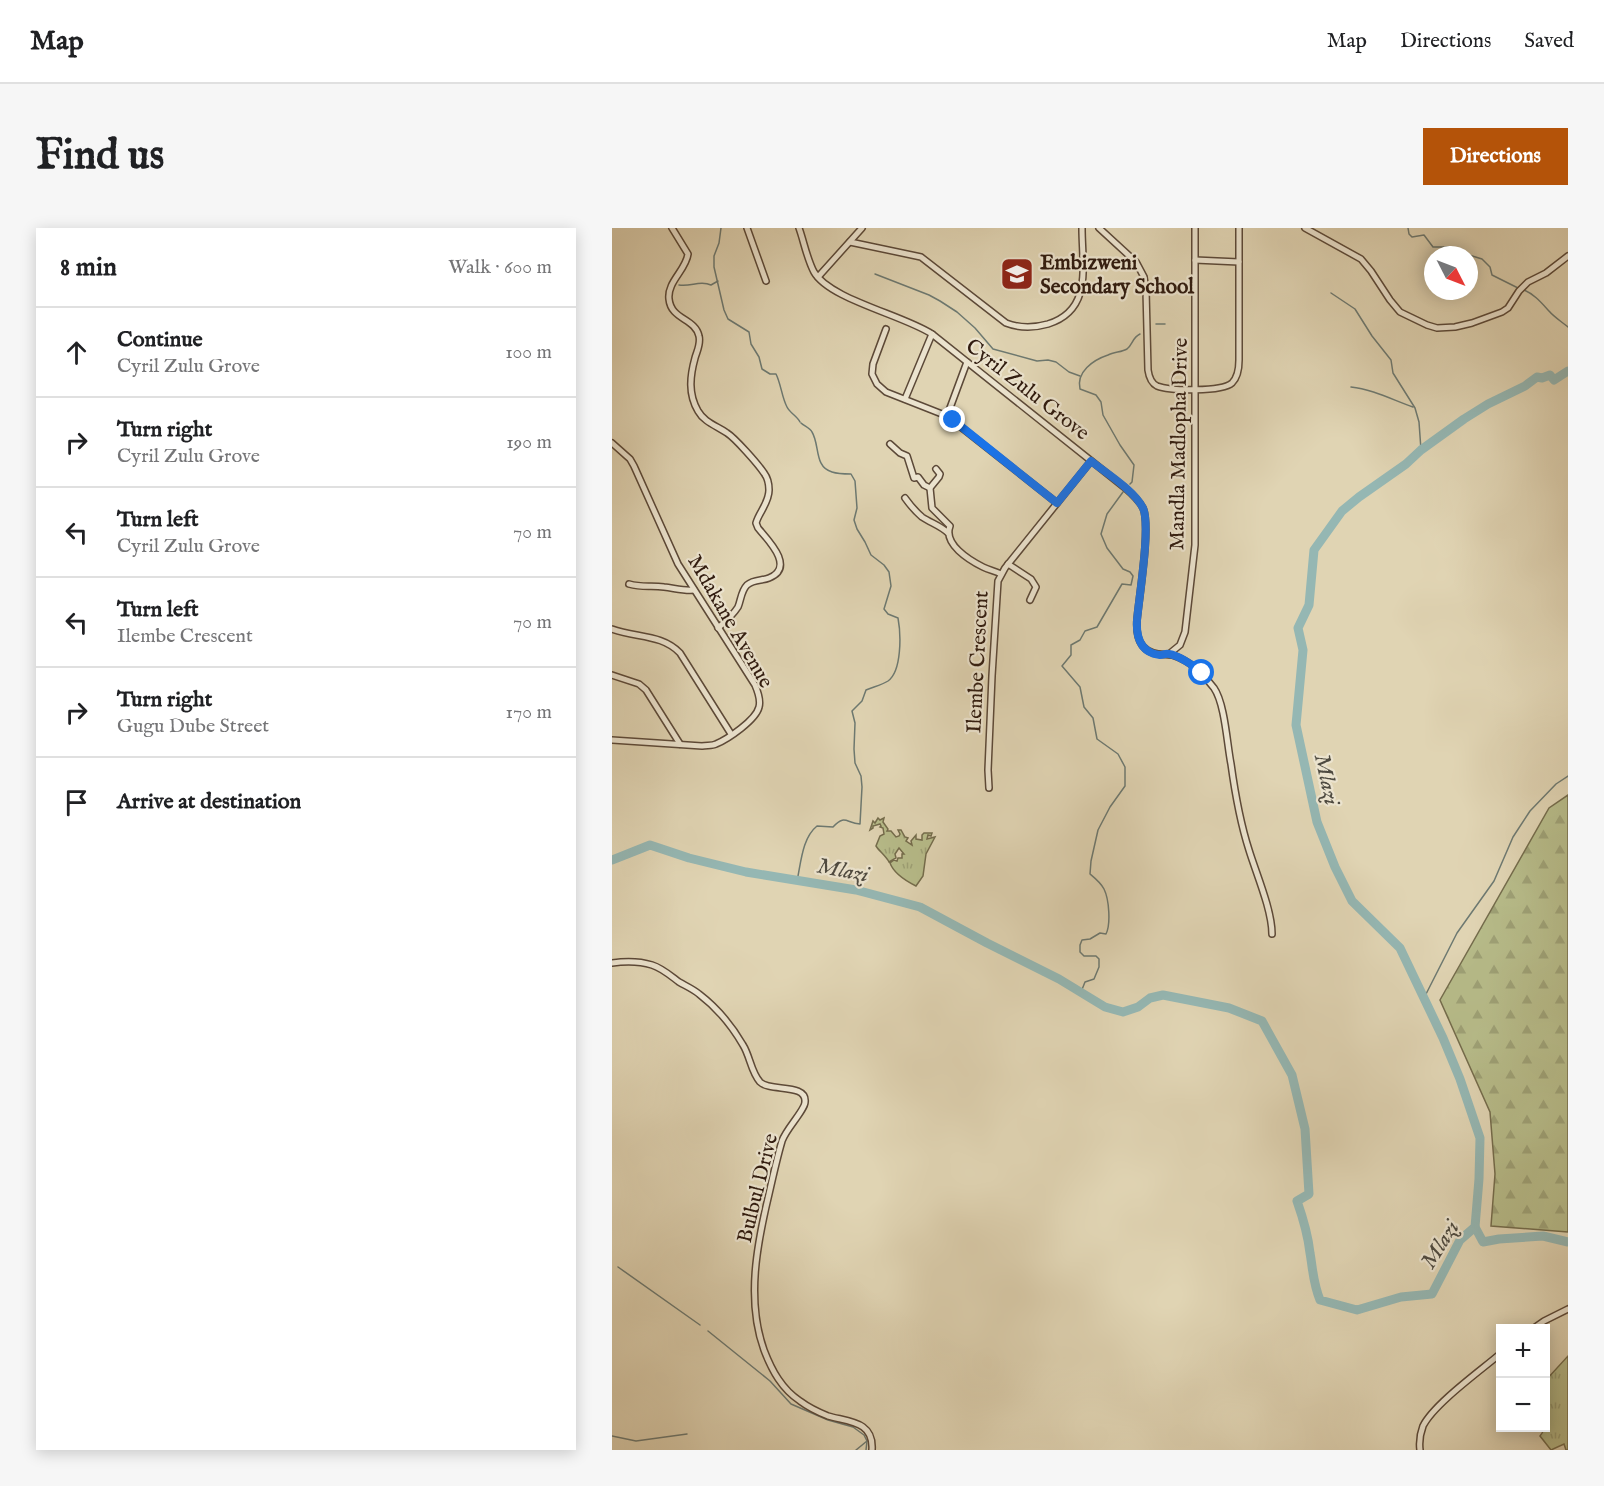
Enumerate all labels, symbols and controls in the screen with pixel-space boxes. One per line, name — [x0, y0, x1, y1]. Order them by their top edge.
text: Map — [30, 24, 84, 59]
text: Map — [1327, 28, 1367, 55]
text: Directions — [1400, 28, 1491, 55]
text: Saved — [1524, 28, 1574, 55]
button: Directions — [1423, 128, 1568, 185]
text: Find us — [36, 130, 164, 183]
north arrow — [1424, 246, 1478, 300]
place label: Embizweni Secondary School — [1040, 250, 1195, 301]
text: 8 min — [60, 251, 117, 284]
text: Walk · 600 m — [448, 255, 552, 280]
school or university icon: Embizweni Secondary School — [999, 256, 1035, 292]
text: Continue — [117, 326, 203, 354]
street label: Cyril Zulu Grove — [960, 333, 1095, 447]
icon: ahead — [60, 336, 93, 369]
street label: Mandla Madlopha Drive — [1164, 337, 1195, 551]
text: 100 m — [505, 340, 552, 365]
text: Cyril Zulu Grove — [117, 354, 260, 379]
route end — [939, 406, 965, 432]
text: Turn right — [117, 416, 212, 444]
icon: right — [60, 426, 93, 459]
text: 190 m — [506, 430, 552, 455]
text: Cyril Zulu Grove — [117, 444, 260, 469]
text: Turn left — [117, 506, 199, 534]
icon: left — [60, 516, 93, 549]
text: 70 m — [513, 520, 552, 545]
text: Cyril Zulu Grove — [117, 534, 260, 559]
street label: Mdakane Avenue — [681, 550, 779, 694]
street label: Ilembe Crescent — [961, 590, 996, 734]
text: Turn left — [117, 596, 199, 624]
icon: left — [60, 606, 93, 639]
text: 70 m — [513, 610, 552, 635]
text: Ilembe Crescent — [117, 624, 253, 649]
route start — [1188, 659, 1214, 685]
text: Turn right — [117, 686, 212, 714]
icon: right — [60, 696, 93, 729]
text: 170 m — [506, 700, 552, 725]
text: Gugu Dube Street — [117, 714, 269, 739]
water label: Mlazi — [1307, 751, 1345, 809]
icon: arrive — [60, 786, 93, 819]
text: Arrive at destination — [117, 788, 301, 816]
water label: Mlazi — [815, 852, 872, 890]
street label: Bulbul Drive — [732, 1131, 785, 1246]
water label: Mlazi — [1415, 1214, 1467, 1274]
map controls — [1496, 1324, 1550, 1432]
button: + — [1496, 1324, 1550, 1378]
button: − — [1496, 1378, 1550, 1432]

